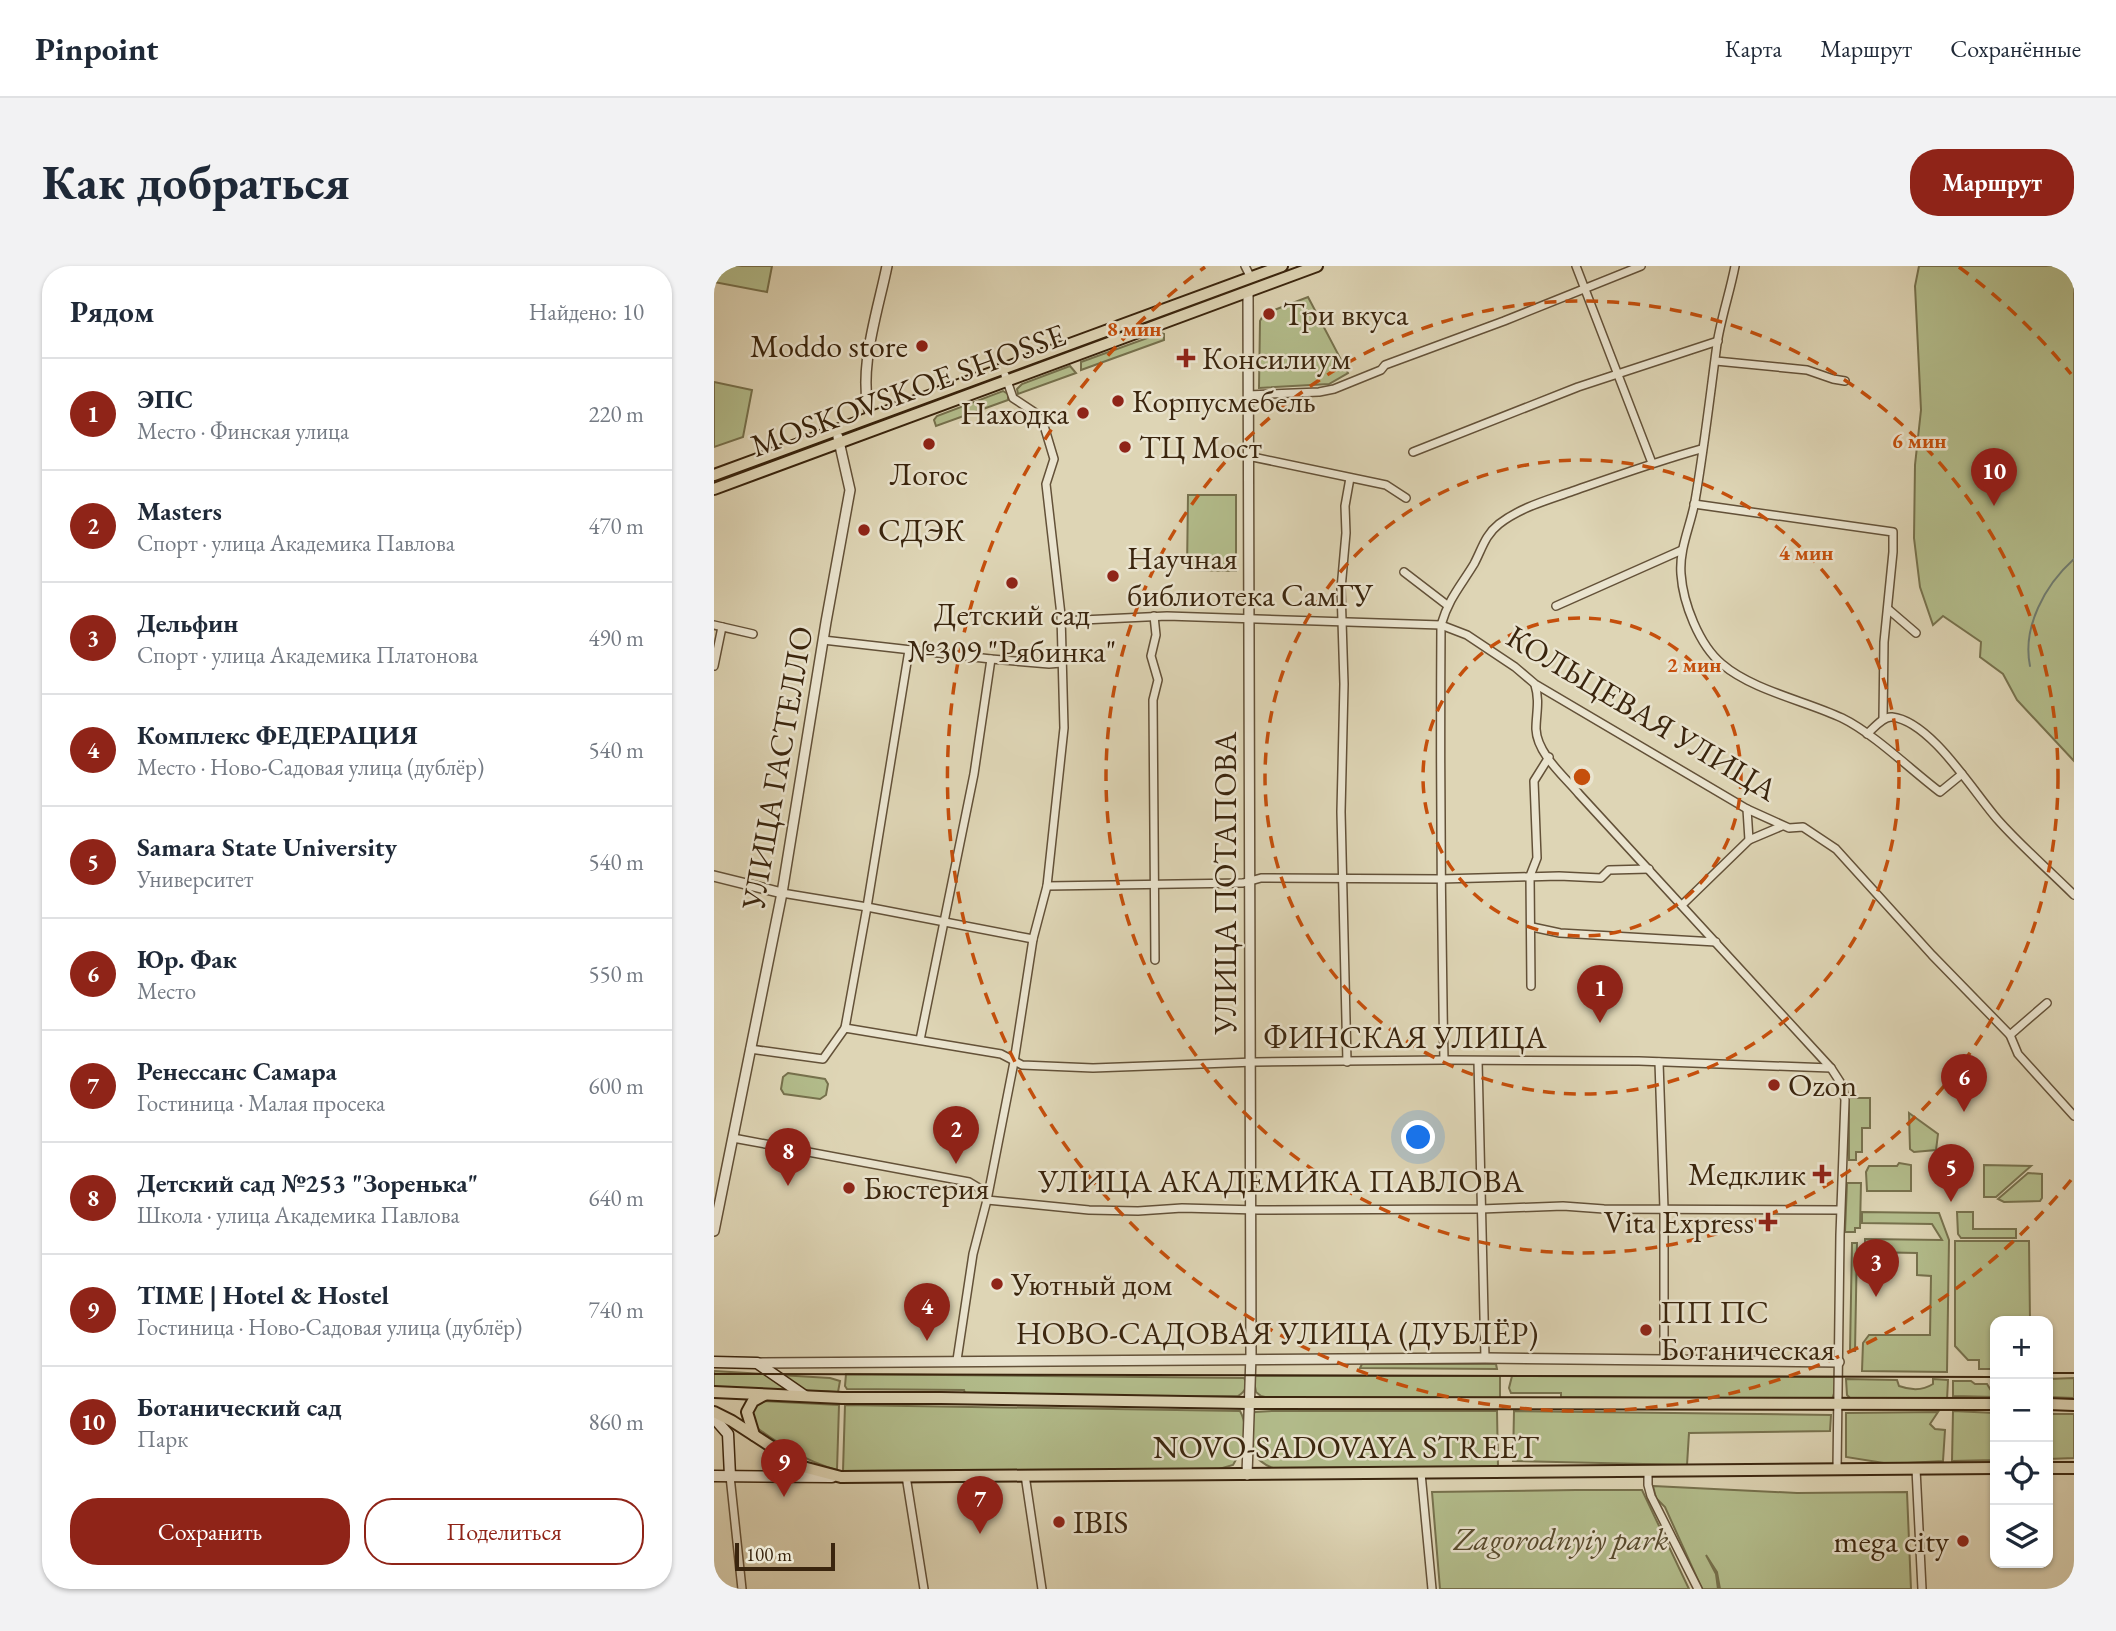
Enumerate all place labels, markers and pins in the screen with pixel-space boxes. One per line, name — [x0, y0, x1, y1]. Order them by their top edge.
place label: Три вкуса — [1283, 293, 1409, 335]
marker: Три вкуса — [1261, 306, 1277, 322]
place label: Moddo store — [750, 325, 908, 367]
place label: Консилиум — [1202, 337, 1351, 379]
marker: Moddo store — [914, 338, 930, 354]
marker: Консилиум — [1176, 348, 1196, 368]
place label: Корпусмебель — [1132, 380, 1316, 422]
place label: Находка — [960, 392, 1069, 434]
marker: Корпусмебель — [1110, 393, 1126, 409]
marker: Находка — [1075, 405, 1091, 421]
place label: ТЦ Мост — [1139, 426, 1262, 468]
marker: Логос — [921, 436, 937, 452]
marker: ТЦ Мост — [1117, 439, 1133, 455]
pin: 10 — [1971, 448, 2017, 506]
place label: Логос — [890, 453, 968, 495]
place label: СДЭК — [878, 509, 966, 551]
marker: СДЭК — [856, 522, 872, 538]
place label: Научная библиотека СамГУ — [1127, 537, 1374, 616]
marker: Научная библиотека СамГУ — [1105, 568, 1121, 584]
marker: Детский сад №309 "Рябинка" — [1004, 575, 1020, 591]
place label: Детский сад №309 "Рябинка" — [908, 593, 1116, 672]
centre of rings — [1570, 765, 1594, 789]
pin: 1 — [1577, 965, 1623, 1023]
pin: 6 — [1941, 1054, 1987, 1112]
place label: Ozon — [1788, 1064, 1857, 1106]
marker: Ozon — [1766, 1077, 1782, 1093]
pin: 2 — [933, 1106, 979, 1164]
pin: 8 — [765, 1128, 811, 1186]
pin: 5 — [1928, 1144, 1974, 1202]
place label: Медклик — [1688, 1153, 1806, 1195]
marker: Медклик — [1812, 1164, 1832, 1184]
place label: Бюстерия — [863, 1167, 989, 1209]
marker: Бюстерия — [841, 1180, 857, 1196]
place label: Vita Express — [1604, 1201, 1754, 1243]
marker: Vita Express — [1760, 1214, 1776, 1230]
pin: 3 — [1853, 1239, 1899, 1297]
place label: Уютный дом — [1010, 1263, 1172, 1305]
marker: Уютный дом — [989, 1276, 1005, 1292]
pin: 4 — [904, 1283, 950, 1341]
place label: ПП ПС Ботаническая — [1660, 1291, 1835, 1370]
marker: ПП ПС Ботаническая — [1638, 1322, 1654, 1338]
pin: 9 — [761, 1439, 807, 1497]
pin: 7 — [957, 1476, 1003, 1534]
place label: IBIS — [1073, 1501, 1128, 1543]
marker: IBIS — [1051, 1514, 1067, 1530]
place label: mega city — [1834, 1520, 1950, 1562]
marker: mega city — [1955, 1533, 1971, 1549]

